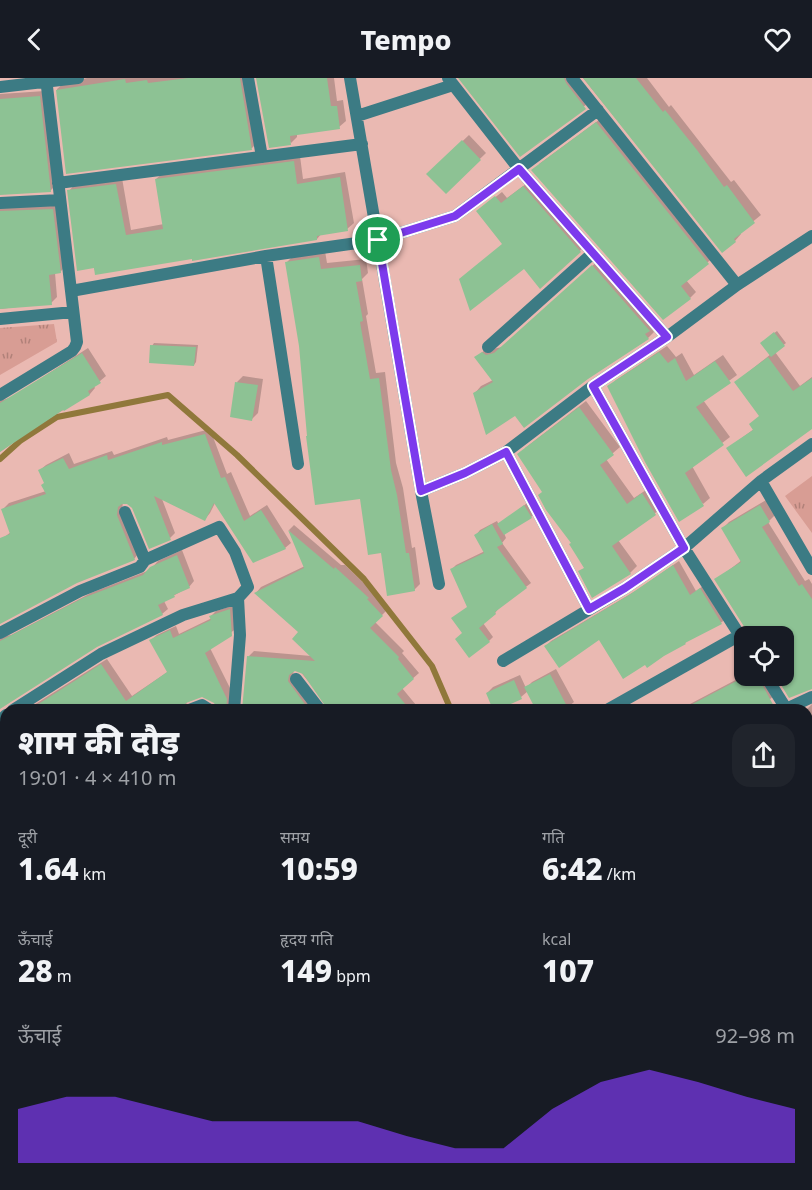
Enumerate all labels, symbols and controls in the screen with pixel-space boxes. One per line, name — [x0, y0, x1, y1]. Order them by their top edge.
text: Tempo — [360, 21, 452, 58]
icon: back — [18, 23, 51, 56]
icon: heart — [761, 23, 794, 56]
pin — [352, 214, 403, 265]
icon: arrive — [361, 223, 394, 256]
map controls — [734, 626, 794, 686]
button: locate — [734, 626, 794, 686]
text: शाम की दौड़ — [18, 719, 179, 764]
button: share — [732, 724, 795, 787]
text: 19:01 · 4 × 410 m — [18, 764, 176, 791]
text: दूरी — [18, 826, 37, 848]
text: समय — [280, 826, 310, 848]
text: गति — [542, 826, 564, 848]
text: 1.64 — [18, 848, 79, 889]
text: 10:59 — [280, 848, 358, 889]
text: 6:42 — [542, 848, 603, 889]
text: km — [79, 863, 106, 885]
text: /km — [603, 863, 636, 885]
text: ऊँचाई — [18, 928, 53, 950]
text: हृदय गति — [280, 928, 333, 950]
text: kcal — [542, 928, 571, 950]
text: 28 — [18, 950, 53, 991]
text: 149 — [280, 950, 332, 991]
text: 107 — [542, 950, 594, 991]
text: m — [53, 965, 72, 987]
text: bpm — [332, 965, 371, 987]
text: ऊँचाई — [18, 1022, 61, 1049]
text: 92–98 m — [715, 1022, 795, 1049]

